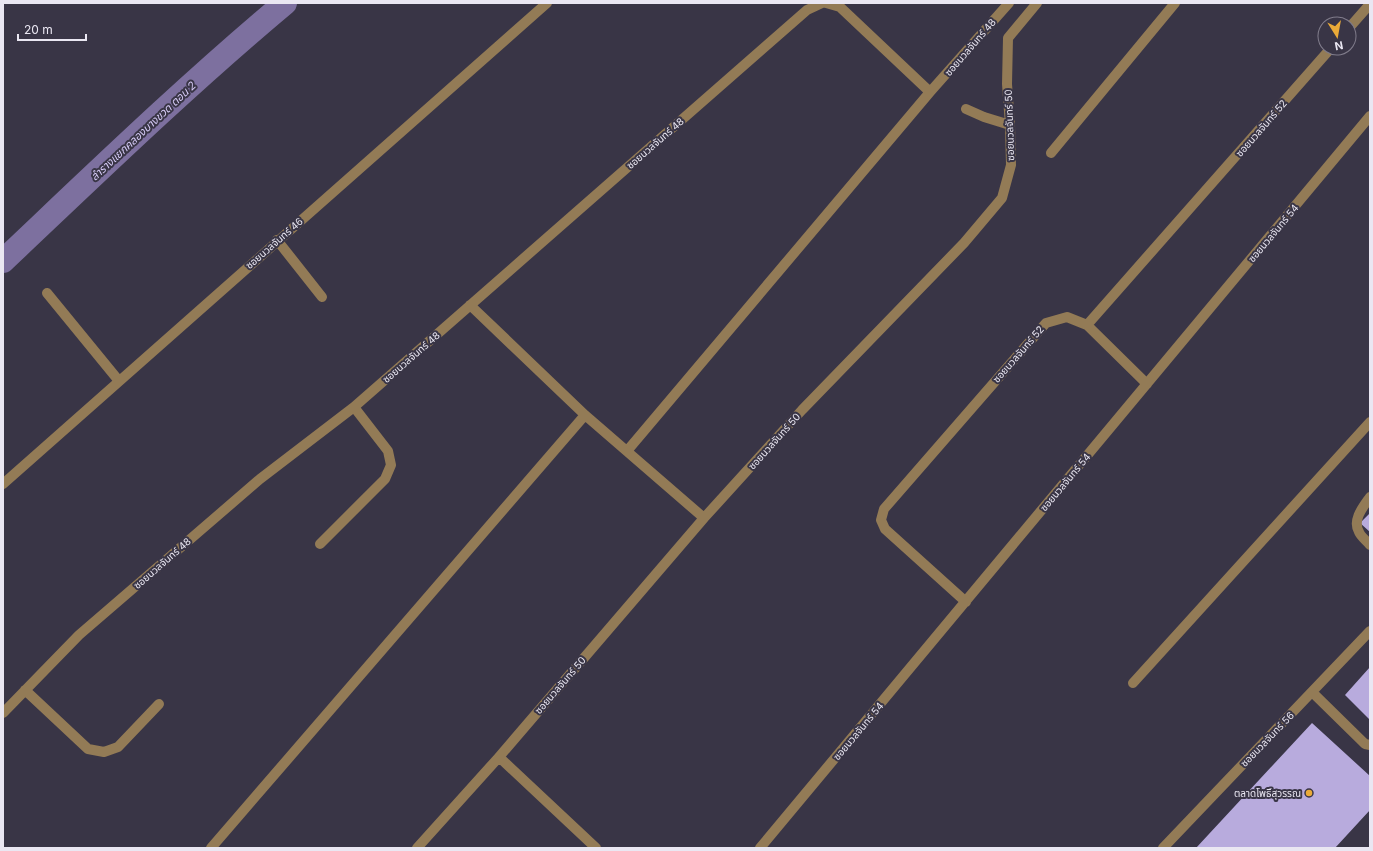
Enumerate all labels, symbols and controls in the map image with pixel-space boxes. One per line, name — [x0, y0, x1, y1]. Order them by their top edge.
scale bar — [18, 16, 86, 42]
street label: ซอยนวลจันทร์ 48 — [942, 16, 998, 78]
north arrow — [1317, 16, 1357, 56]
text: 20 m — [24, 22, 53, 37]
text: N — [1333, 38, 1344, 53]
water label: ลำรางแยกคลองบางขวด ตอน 2 — [87, 78, 199, 184]
street label: ซอยนวลจันทร์ 50 — [1002, 89, 1016, 161]
street label: ซอยนวลจันทร์ 52 — [1233, 97, 1289, 159]
street label: ซอยนวลจันทร์ 48 — [624, 115, 686, 171]
street label: ซอยนวลจันทร์ 54 — [1245, 202, 1301, 264]
street label: ซอยนวลจันทร์ 46 — [243, 215, 305, 271]
street label: ซอยนวลจันทร์ 52 — [990, 323, 1046, 385]
street label: ซอยนวลจันทร์ 48 — [380, 329, 442, 385]
street label: ซอยนวลจันทร์ 50 — [746, 410, 802, 472]
street label: ซอยนวลจันทร์ 54 — [1037, 451, 1093, 513]
street label: ซอยนวลจันทร์ 48 — [131, 535, 193, 591]
street label: ซอยนวลจันทร์ 50 — [532, 654, 588, 716]
street label: ซอยนวลจันทร์ 54 — [830, 700, 886, 762]
street label: ซอยนวลจันทร์ 56 — [1238, 709, 1296, 769]
place label: ตลาดโพธิ์สุวรรณ — [1234, 787, 1301, 800]
marker: ตลาดโพธิ์สุวรรณ — [1304, 788, 1314, 798]

